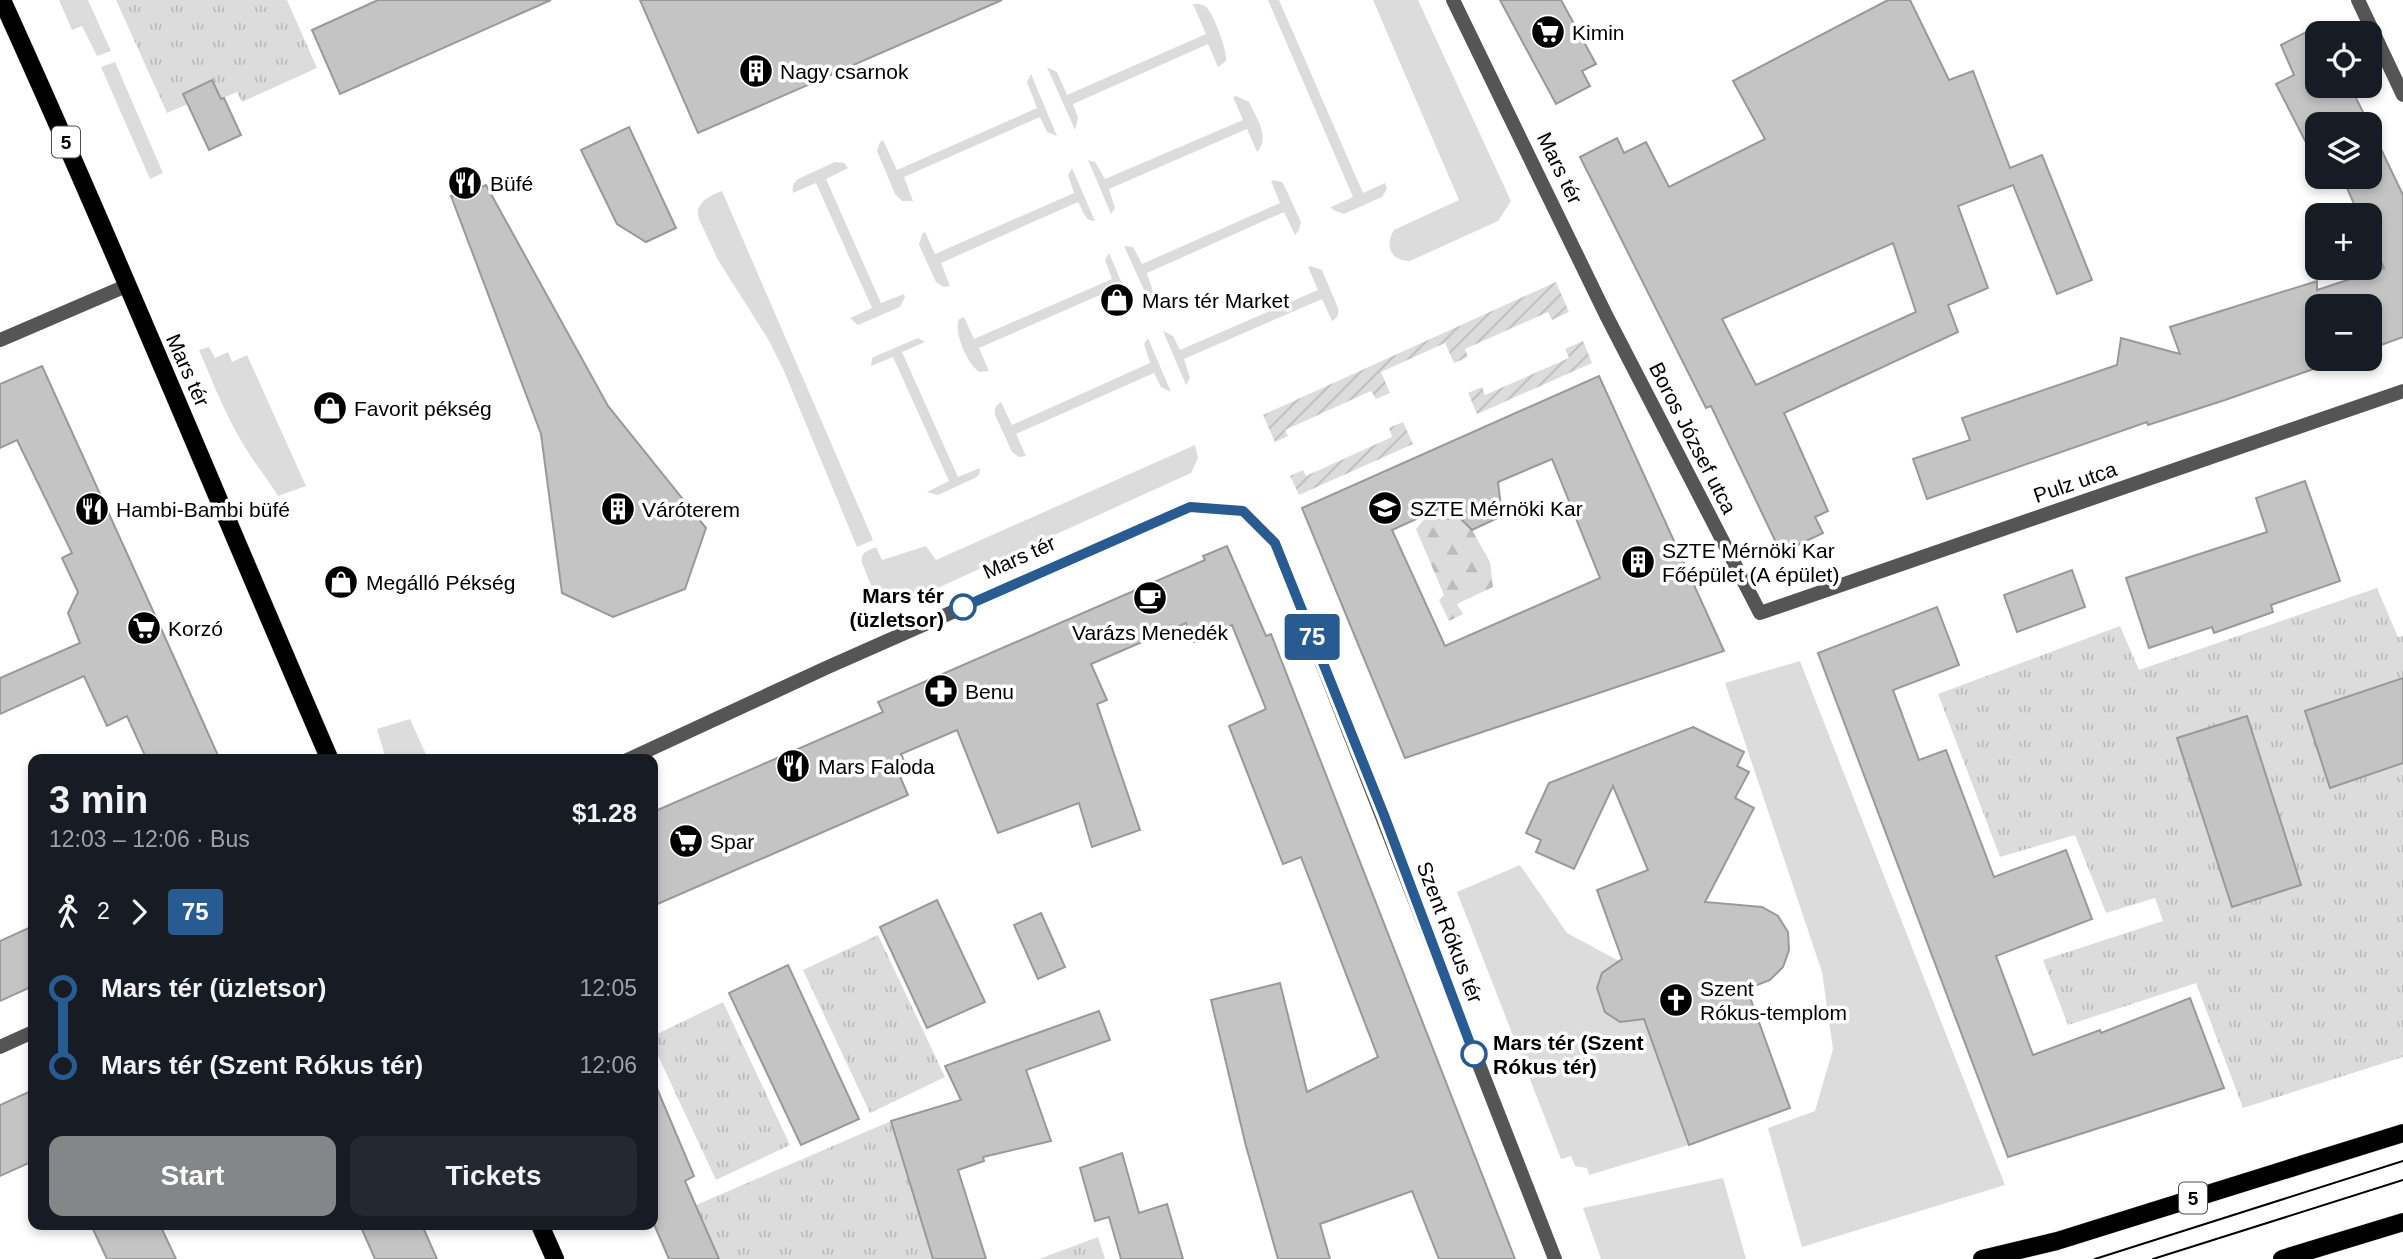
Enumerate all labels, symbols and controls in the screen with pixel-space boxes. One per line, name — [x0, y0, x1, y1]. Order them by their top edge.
supermarket icon: Kimin — [1529, 13, 1567, 51]
place label: Kimin — [1572, 21, 1625, 44]
map controls — [2305, 21, 2382, 371]
button: locate — [2305, 21, 2382, 98]
building icon: Nagy csarnok — [737, 52, 775, 90]
place label: Nagy csarnok — [780, 60, 909, 83]
button: layers — [2305, 112, 2382, 189]
road number: 5 — [52, 126, 80, 158]
street label: Mars tér — [1533, 128, 1587, 208]
restaurant icon: Büfé — [446, 164, 484, 202]
place label: Büfé — [490, 172, 533, 195]
button: + — [2305, 203, 2382, 280]
shop icon: Mars tér Market — [1098, 281, 1136, 319]
place label: Mars tér Market — [1142, 289, 1289, 312]
button: − — [2305, 294, 2382, 371]
street label: Mars tér — [162, 330, 214, 410]
street label: Boros József utca — [1645, 358, 1741, 518]
shop icon: Favorit pékség — [311, 389, 349, 427]
place label: Favorit pékség — [354, 397, 492, 420]
street label: Pulz utca — [2030, 457, 2120, 507]
school or university icon: SZTE Mérnöki Kar — [1366, 489, 1404, 527]
restaurant icon: Hambi-Bambi büfé — [73, 490, 111, 528]
building icon: Váróterem — [599, 490, 637, 528]
place label: SZTE Mérnöki Kar — [1410, 497, 1583, 520]
place label: Hambi-Bambi büfé — [116, 498, 290, 521]
place label: Váróterem — [642, 498, 740, 521]
street label: Mars tér — [979, 531, 1059, 583]
place label: SZTE Mérnöki Kar Főépület (A épület) — [1662, 539, 1839, 586]
building icon: SZTE Mérnöki Kar Főépület (A épület) — [1619, 543, 1657, 581]
shop icon: Megálló Pékség — [322, 563, 360, 601]
place label: Megálló Pékség — [366, 571, 515, 594]
cafe icon: Varázs Menedék — [1131, 579, 1169, 617]
place label: Mars tér (üzletsor) — [850, 584, 944, 631]
marker: Mars tér (üzletsor) — [950, 594, 976, 620]
supermarket icon: Korzó — [125, 609, 163, 647]
line badge: 75 — [1280, 614, 1344, 660]
place label: Korzó — [168, 617, 223, 640]
place label: Varázs Menedék — [1072, 621, 1229, 644]
text: 75 — [1299, 623, 1325, 650]
pharmacy icon: Benu — [922, 672, 960, 710]
place label: Benu — [965, 680, 1014, 703]
restaurant icon: Mars Faloda — [774, 747, 812, 785]
place label: Mars Faloda — [818, 755, 935, 778]
text: 3 min — [49, 779, 148, 821]
text: $1.28 — [572, 798, 637, 828]
supermarket icon: Spar — [667, 822, 705, 860]
text: 12:03 – 12:06 · Bus — [49, 826, 250, 852]
place label: Spar — [710, 830, 754, 853]
street label: Szent Rókus tér — [1412, 858, 1488, 1006]
icon: walk — [49, 893, 87, 931]
icon: forward — [120, 893, 158, 931]
text: 2 — [97, 898, 110, 924]
text: 75 — [182, 898, 209, 925]
text: Mars tér (üzletsor) — [101, 973, 326, 1003]
text: 12:05 — [579, 975, 637, 1001]
place label: Szent Rókus-templom — [1700, 977, 1847, 1024]
church icon: Szent Rókus-templom — [1657, 981, 1695, 1019]
place label: Mars tér (Szent Rókus tér) — [1493, 1031, 1644, 1078]
marker: Mars tér (Szent Rókus tér) — [1461, 1041, 1487, 1067]
text: Mars tér (Szent Rókus tér) — [101, 1050, 423, 1080]
text: 12:06 — [579, 1052, 637, 1078]
button: Start — [49, 1136, 336, 1216]
button: Tickets — [350, 1136, 637, 1216]
road number: 5 — [2179, 1182, 2207, 1214]

